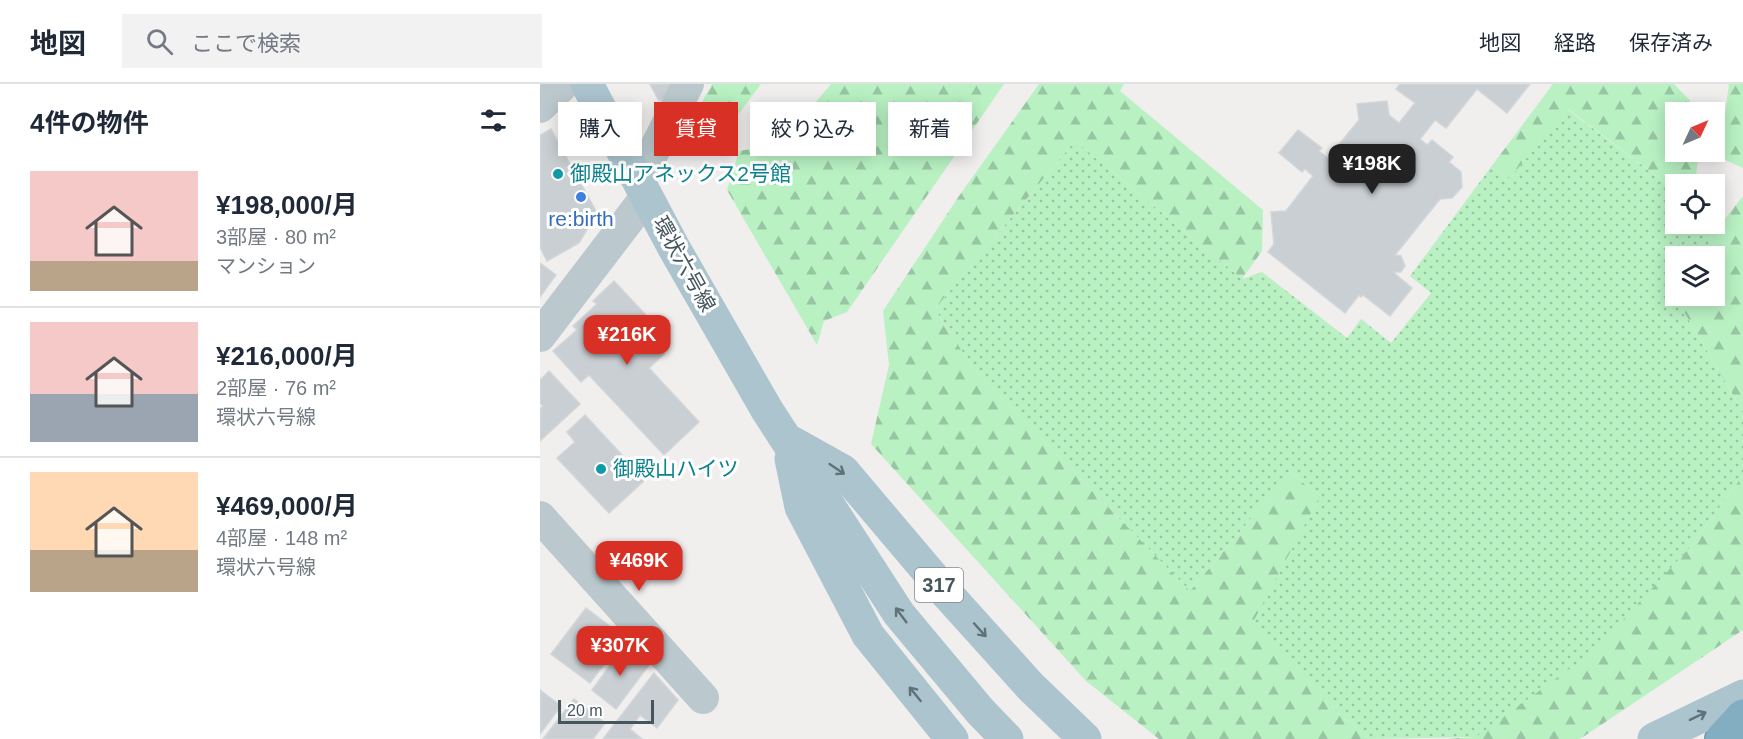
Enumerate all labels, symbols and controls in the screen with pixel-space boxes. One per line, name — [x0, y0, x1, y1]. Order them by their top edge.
search box — [122, 14, 542, 68]
icon: search — [143, 25, 176, 58]
text: 地図 — [30, 28, 86, 59]
text: ここで検索 — [191, 31, 301, 56]
text: 地図 — [1479, 31, 1521, 54]
text: 経路 — [1554, 31, 1596, 54]
text: 保存済み — [1629, 31, 1713, 54]
chip: 購入 — [558, 102, 642, 156]
chip: 賃貸 — [654, 102, 738, 156]
chip: 絞り込み — [750, 102, 876, 156]
chip: 新着 — [888, 102, 972, 156]
north arrow — [1665, 102, 1725, 162]
map controls — [1665, 102, 1725, 306]
icon: filters — [477, 104, 510, 137]
text: 4件の物件 — [30, 108, 148, 138]
pin: ¥198K — [1330, 144, 1414, 195]
text: ¥198K — [1343, 152, 1401, 174]
place label: 御殿山アネックス2号館 — [570, 162, 791, 185]
marker: 御殿山アネックス2号館 — [551, 167, 565, 181]
button: locate — [1665, 174, 1725, 234]
text: ¥198,000/月 — [216, 190, 358, 220]
marker: re:birth — [574, 190, 588, 204]
icon: home — [78, 195, 150, 267]
place label: re:birth — [548, 207, 614, 230]
street label: 環状六号線 — [649, 212, 720, 315]
text: 3部屋 · 80 m² — [216, 226, 336, 248]
button: layers — [1665, 246, 1725, 306]
text: マンション — [216, 255, 316, 277]
pin: ¥216K — [585, 315, 669, 366]
text: ¥216K — [598, 323, 656, 345]
text: ¥216,000/月 — [216, 341, 358, 371]
icon: home — [78, 346, 150, 418]
text: 2部屋 · 76 m² — [216, 377, 336, 399]
text: 環状六号線 — [216, 406, 316, 428]
place label: 御殿山ハイツ — [613, 457, 739, 480]
marker: 御殿山ハイツ — [594, 462, 608, 476]
one-way arrow — [829, 463, 845, 475]
text: ¥469,000/月 — [216, 491, 358, 521]
icon: home — [78, 496, 150, 568]
text: 4部屋 · 148 m² — [216, 527, 347, 549]
pin: ¥469K — [597, 541, 681, 592]
text: ¥469K — [610, 549, 668, 571]
text: 環状六号線 — [216, 556, 316, 578]
road number: 317 — [915, 568, 963, 602]
one-way arrow — [894, 608, 907, 624]
one-way arrow — [973, 623, 987, 638]
pin: ¥307K — [578, 626, 662, 677]
text: ¥307K — [591, 634, 649, 656]
one-way arrow — [908, 686, 921, 702]
scale bar — [558, 697, 654, 724]
text: 20 m — [567, 702, 603, 719]
one-way arrow — [1688, 709, 1706, 721]

